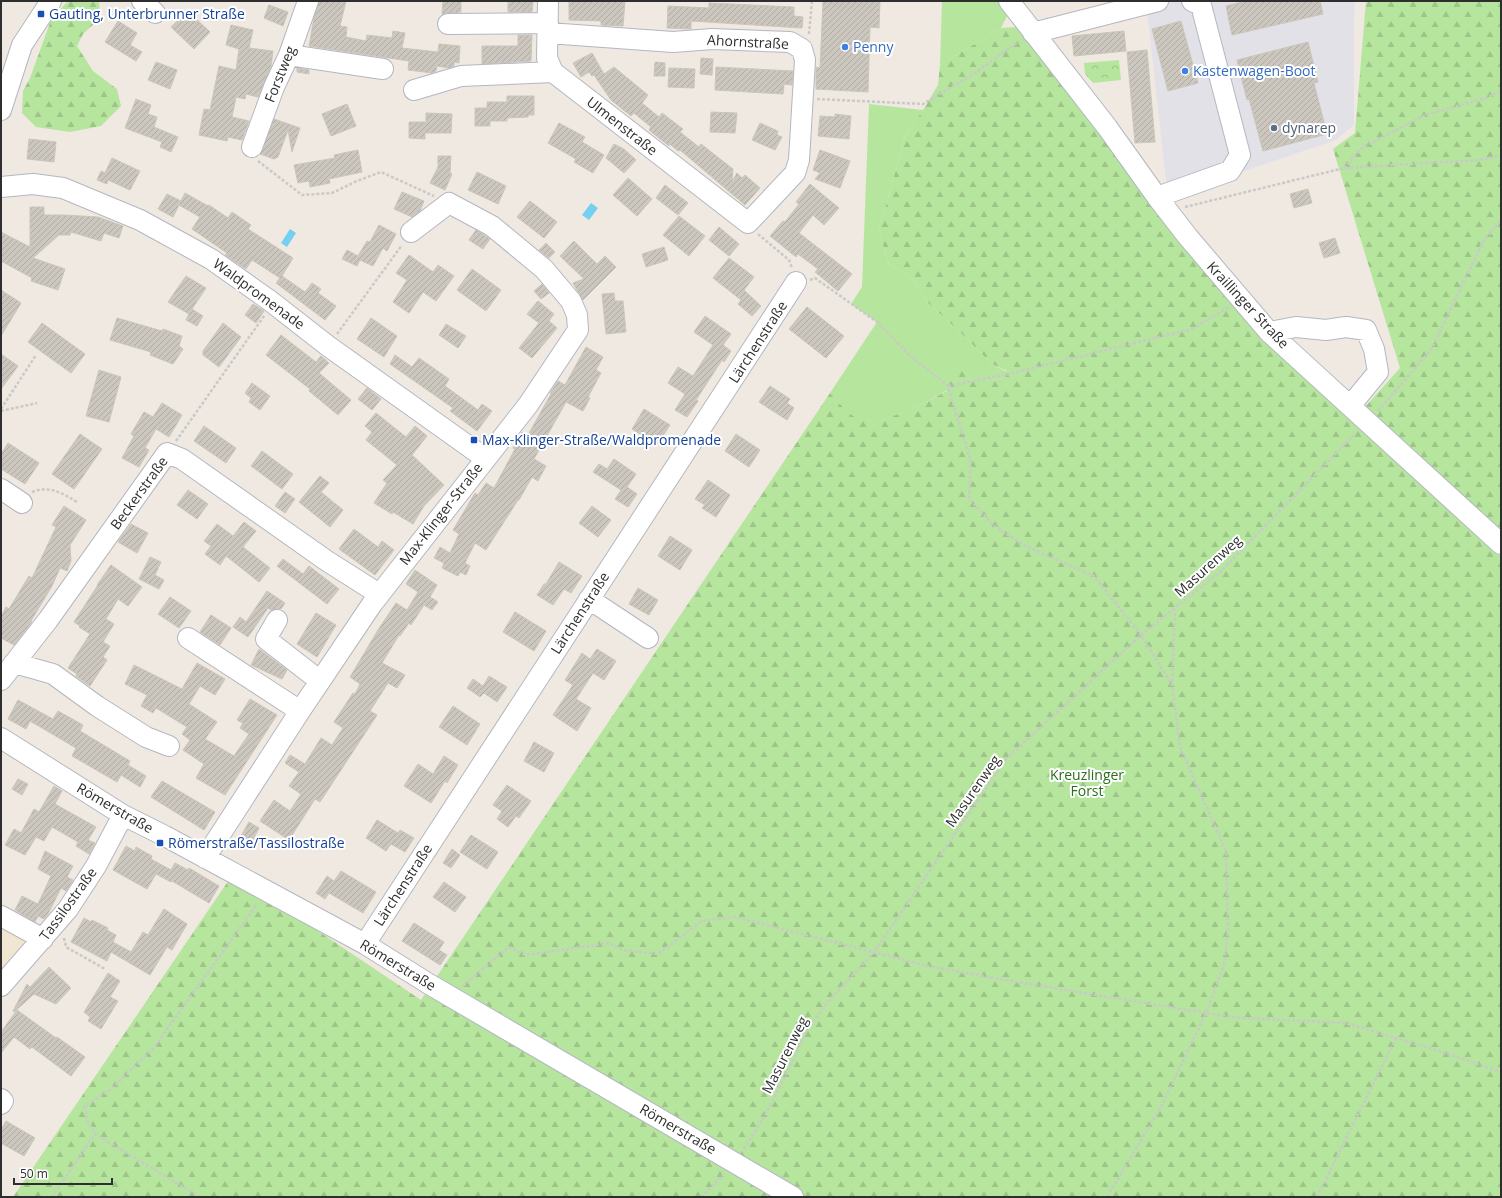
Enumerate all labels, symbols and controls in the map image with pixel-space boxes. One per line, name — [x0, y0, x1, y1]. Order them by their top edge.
place label: Gauting, Unterbrunner Straße — [49, 4, 245, 23]
marker: Gauting, Unterbrunner Straße — [36, 9, 46, 19]
street label: Ahornstraße — [707, 30, 790, 53]
place label: Penny — [853, 37, 894, 56]
street label: Forstweg — [260, 42, 300, 105]
marker: Penny — [840, 42, 850, 52]
place label: Kastenwagen-Boot — [1193, 61, 1316, 80]
marker: Kastenwagen-Boot — [1180, 66, 1190, 76]
street label: Ulmenstraße — [583, 92, 662, 159]
place label: dynarep — [1282, 118, 1336, 137]
marker: dynarep — [1269, 123, 1279, 133]
street label: Waldpromenade — [210, 254, 309, 333]
street label: Kraillinger Straße — [1203, 257, 1294, 352]
street label: Lärchenstraße — [724, 297, 791, 386]
place label: Max-Klinger-Straße/Waldpromenade — [482, 430, 721, 449]
marker: Max-Klinger-Straße/Waldpromenade — [469, 435, 479, 445]
street label: Beckerstraße — [106, 452, 172, 533]
street label: Max-Klinger-Straße — [395, 459, 487, 569]
street label: Masurenweg — [1170, 530, 1246, 601]
street label: Lärchenstraße — [546, 568, 613, 657]
street label: Masurenweg — [941, 750, 1005, 831]
park label: Kreuzlinger Forst — [1050, 765, 1124, 800]
street label: Römerstraße — [74, 778, 157, 837]
place label: Römerstraße/Tassilostraße — [168, 833, 345, 852]
marker: Römerstraße/Tassilostraße — [155, 838, 165, 848]
street label: Lärchenstraße — [369, 840, 436, 929]
street label: Tassilostraße — [35, 863, 101, 944]
street label: Römerstraße — [357, 934, 440, 995]
street label: Masurenweg — [757, 1013, 812, 1097]
street label: Römerstraße — [637, 1099, 720, 1158]
scale bar — [14, 1160, 112, 1186]
text: 50 m — [20, 1165, 48, 1182]

